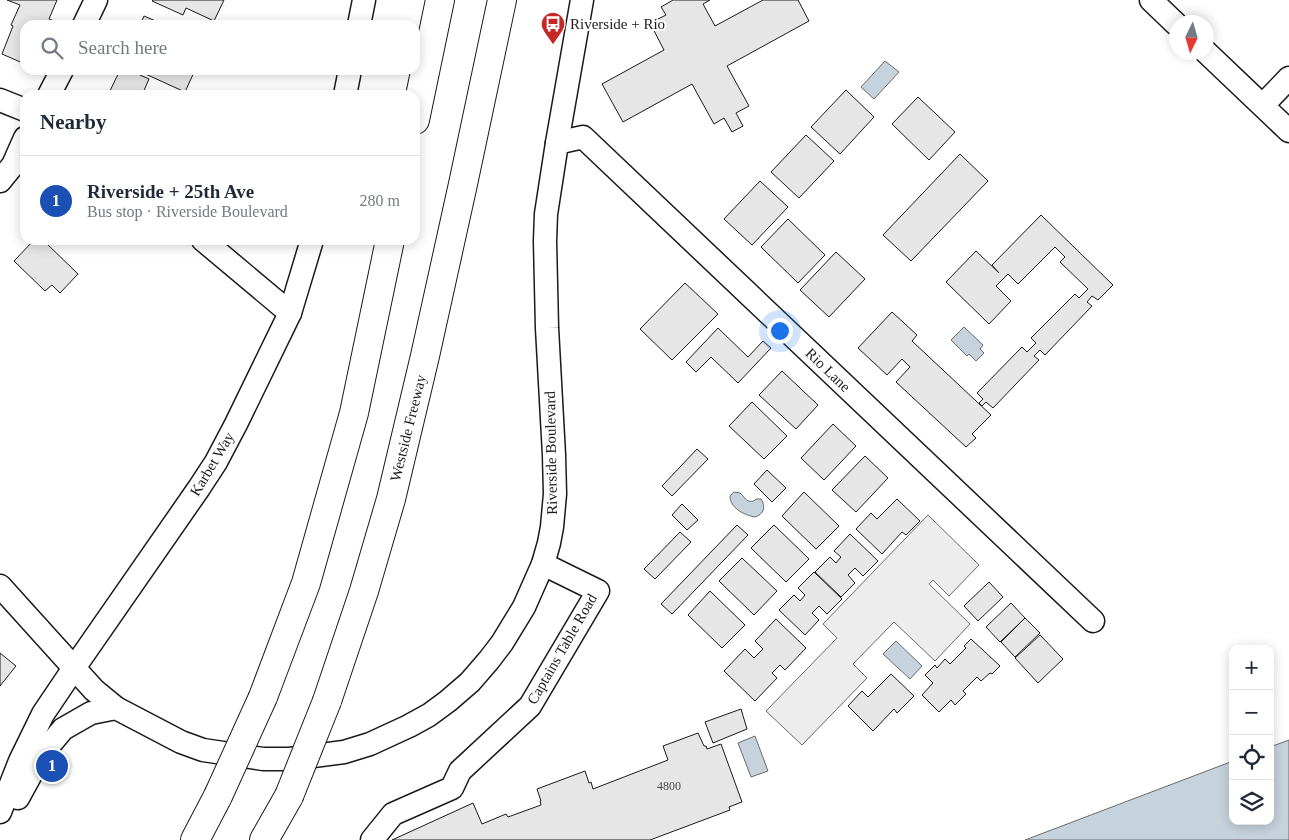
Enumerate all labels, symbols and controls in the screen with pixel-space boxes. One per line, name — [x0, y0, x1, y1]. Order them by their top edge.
bus stop icon: Riverside + Rio — [540, 11, 566, 45]
north arrow — [1169, 15, 1214, 60]
place label: Riverside + Rio — [570, 16, 665, 32]
search box — [20, 20, 420, 75]
icon: search — [38, 34, 66, 62]
text: Search here — [78, 37, 167, 58]
text: Nearby — [40, 110, 107, 134]
text: Riverside + 25th Ave — [87, 181, 254, 202]
text: 1 — [52, 192, 60, 209]
text: 280 m — [360, 192, 400, 209]
text: Bus stop · Riverside Boulevard — [87, 203, 288, 220]
your location — [767, 318, 793, 344]
street label: Rio Lane — [803, 345, 854, 395]
street label: Westside Freeway — [387, 373, 429, 483]
street label: Riverside Boulevard — [542, 391, 560, 515]
street label: Karbet Way — [187, 429, 238, 499]
street label: Captains Table Road — [524, 591, 600, 707]
map controls — [1229, 645, 1274, 825]
button: + — [1229, 645, 1274, 690]
button: − — [1229, 690, 1274, 735]
button: locate — [1229, 735, 1274, 780]
pin: 1 — [36, 747, 68, 785]
house number: 4800 — [657, 779, 681, 793]
button: layers — [1229, 780, 1274, 825]

